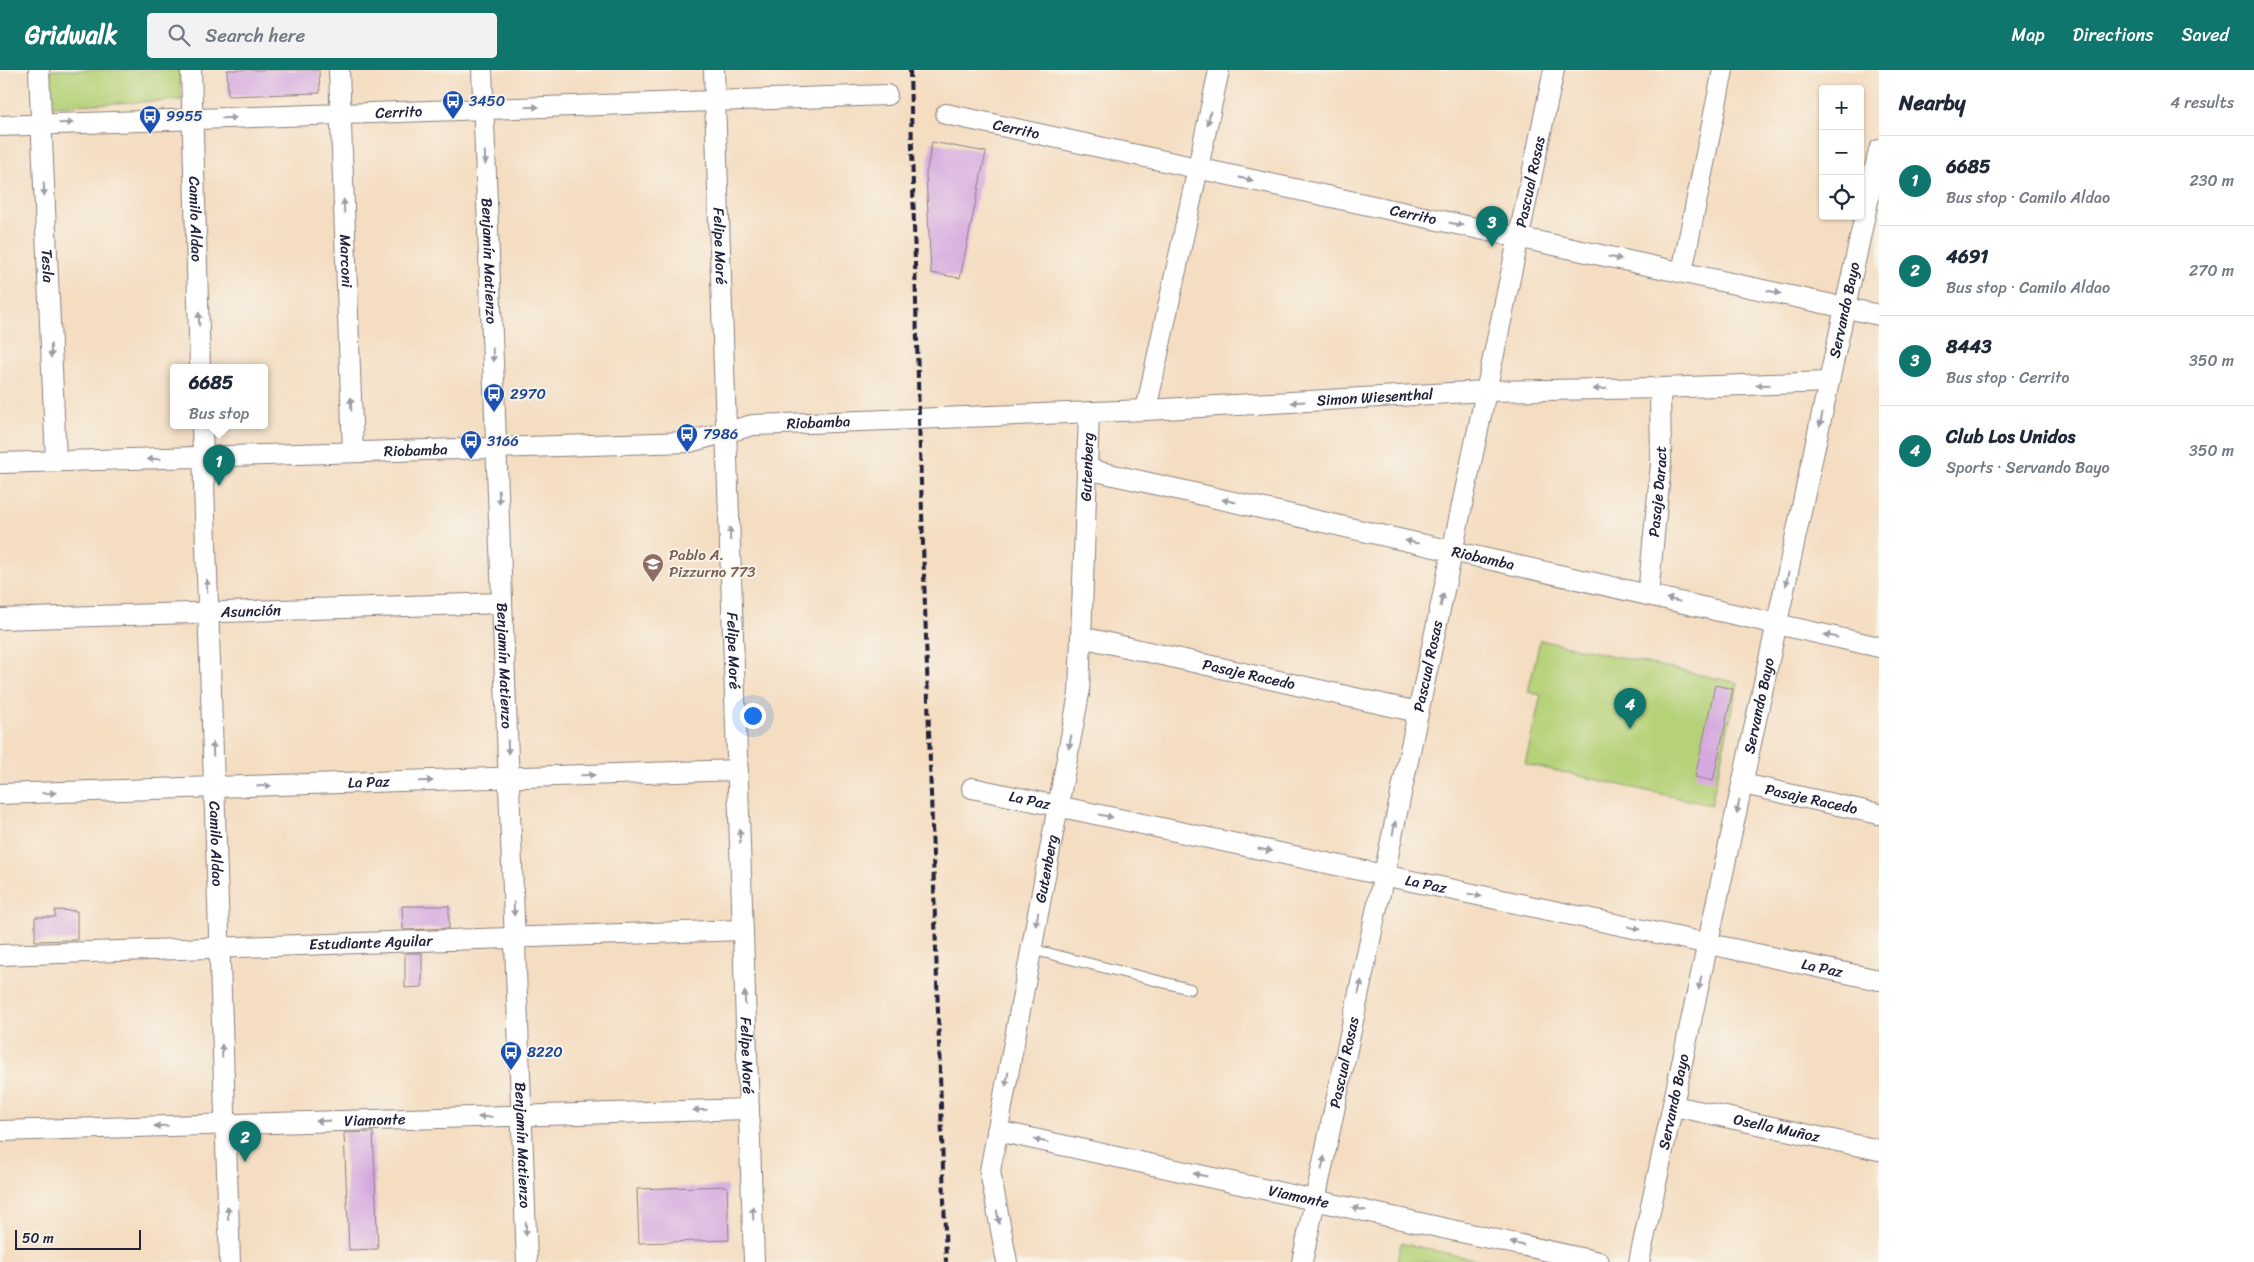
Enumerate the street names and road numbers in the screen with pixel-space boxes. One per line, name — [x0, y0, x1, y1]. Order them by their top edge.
street label: Cerrito — [375, 98, 423, 126]
street label: Cerrito — [991, 112, 1043, 147]
street label: Pascual Rosas — [1508, 134, 1553, 230]
street label: Camilo Aldao — [181, 176, 210, 262]
street label: Benjamín Matienzo — [474, 197, 505, 325]
street label: Cerrito — [1388, 197, 1440, 232]
street label: Felipe Moré — [706, 207, 734, 285]
street label: Marconi — [332, 234, 360, 289]
street label: Tesla — [34, 249, 61, 284]
street label: Servando Bayo — [1821, 259, 1868, 360]
street label: Simon Wiesenthal — [1316, 381, 1434, 413]
street label: Riobamba — [786, 408, 851, 437]
street label: Gutenberg — [1073, 432, 1101, 502]
street label: Riobamba — [384, 436, 449, 464]
street label: Pasaje Daract — [1641, 445, 1674, 538]
street label: Riobamba — [1449, 538, 1518, 578]
street label: Asunción — [219, 597, 281, 625]
street label: Benjamín Matienzo — [489, 602, 520, 730]
street label: Felipe Moré — [719, 612, 748, 690]
street label: Pascual Rosas — [1406, 618, 1450, 714]
street label: Pasaje Racedo — [1200, 651, 1298, 697]
street label: Servando Bayo — [1736, 655, 1782, 756]
street label: La Paz — [347, 768, 391, 796]
street label: Pasaje Racedo — [1763, 776, 1861, 822]
street label: La Paz — [1007, 783, 1054, 817]
street label: Camilo Aldao — [202, 801, 230, 887]
street label: Gutenberg — [1027, 832, 1066, 905]
street label: La Paz — [1403, 867, 1450, 901]
street label: Estudiante Aguilar — [309, 927, 434, 958]
street label: La Paz — [1799, 951, 1846, 985]
street label: Pascual Rosas — [1322, 1014, 1367, 1111]
street label: Felipe Moré — [733, 1016, 761, 1095]
street label: Servando Bayo — [1651, 1051, 1697, 1152]
street label: Benjamín Matienzo — [507, 1082, 538, 1209]
street label: Viamonte — [344, 1106, 406, 1134]
street label: Osella Muñoz — [1731, 1106, 1823, 1150]
street label: Viamonte — [1266, 1177, 1332, 1216]

